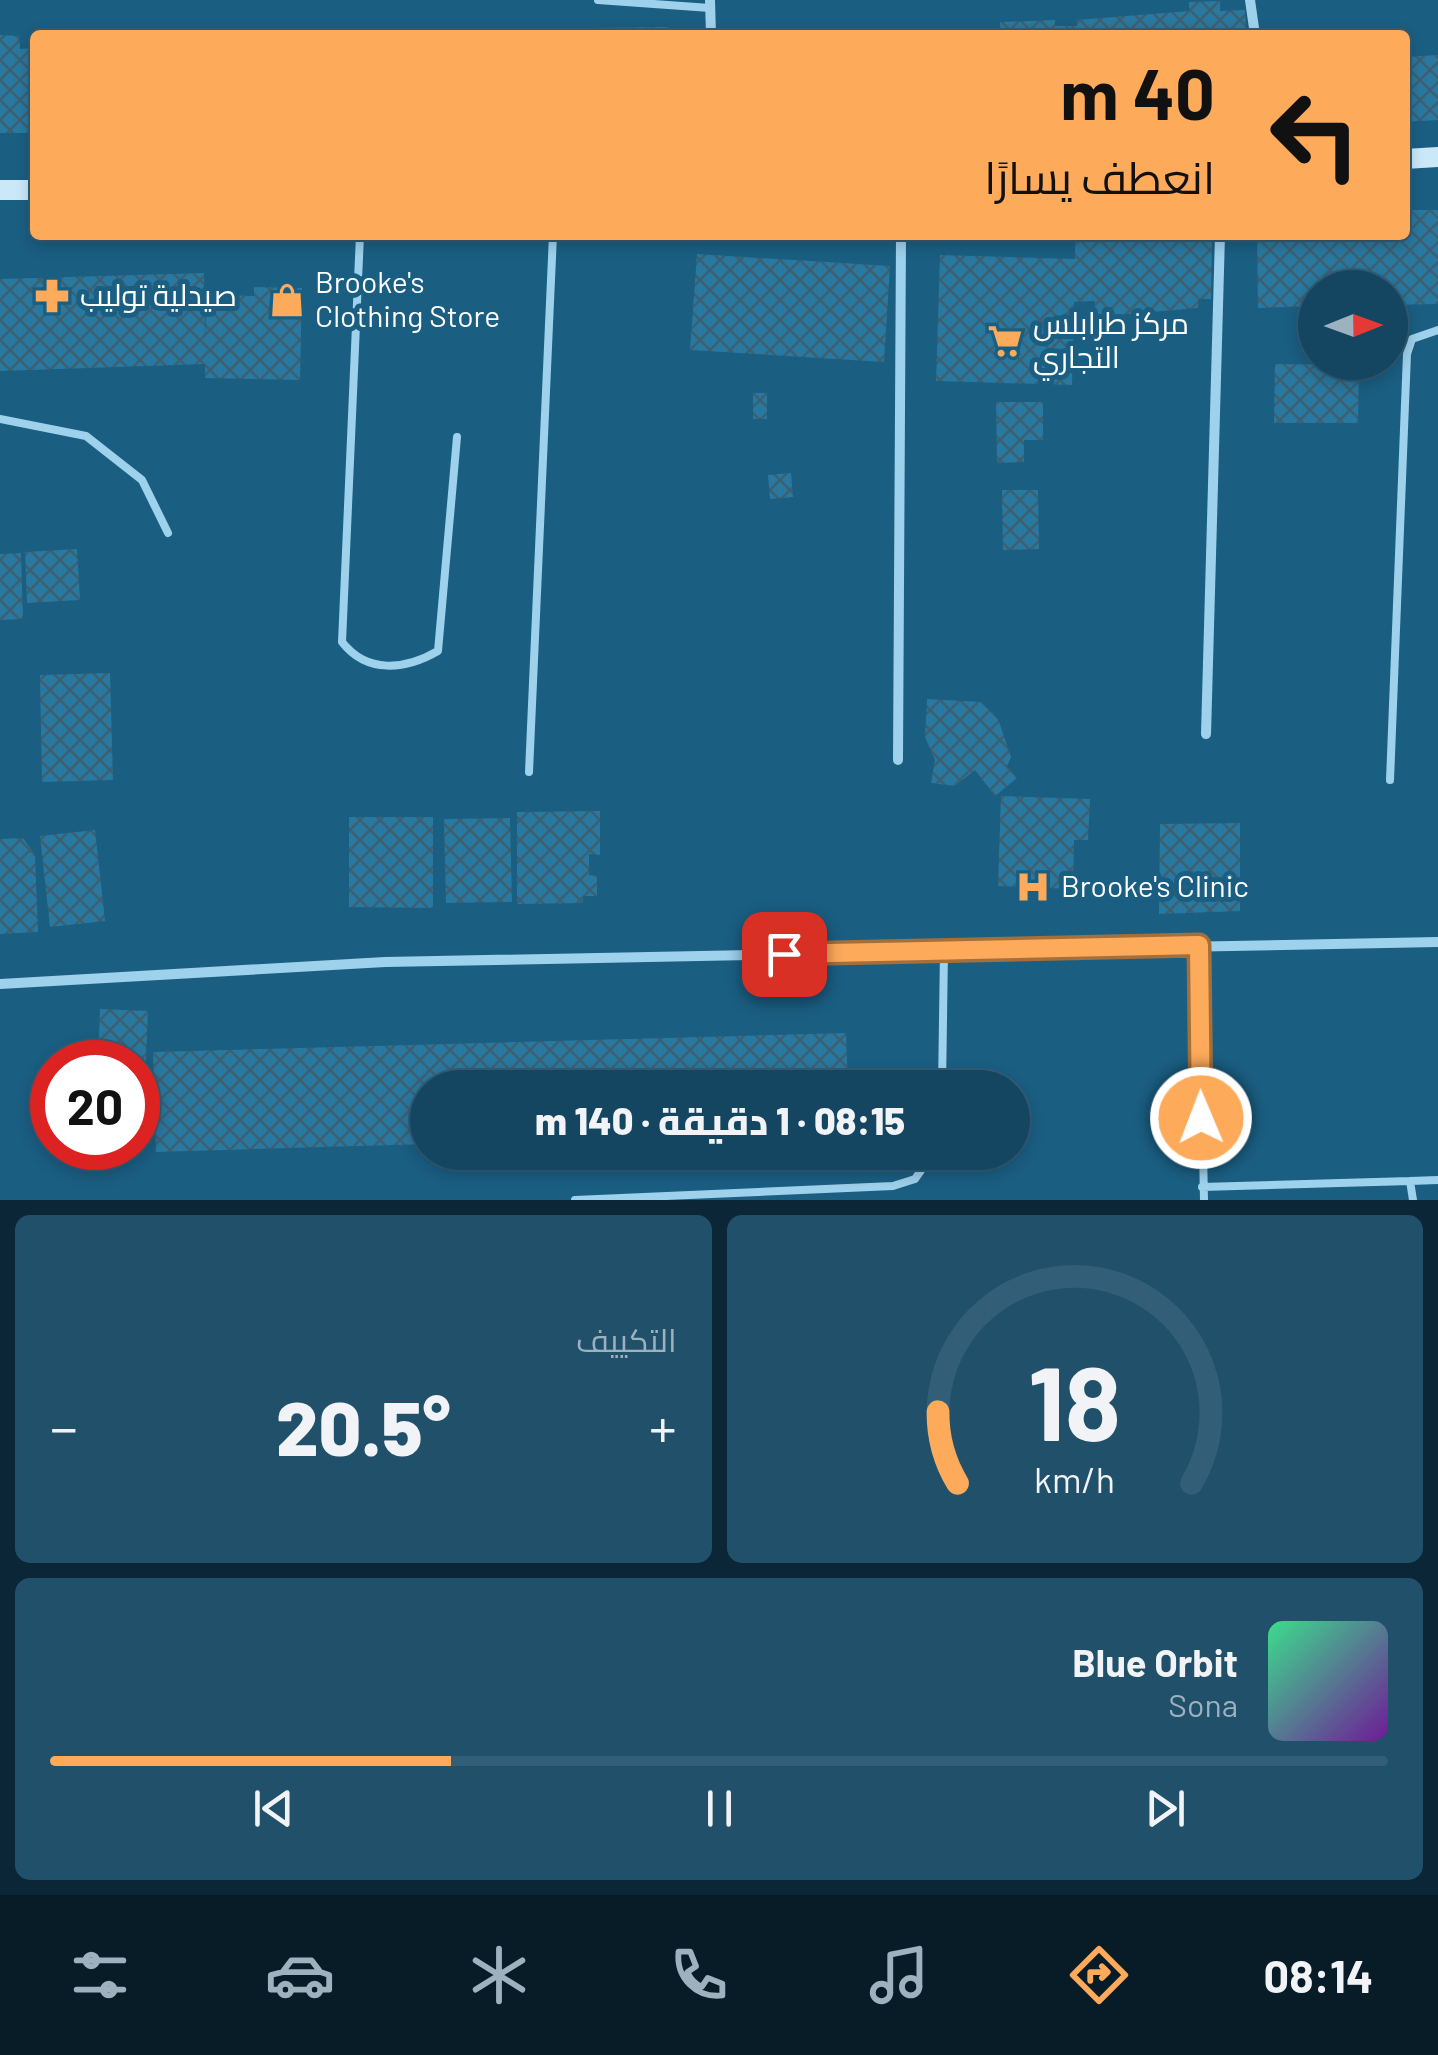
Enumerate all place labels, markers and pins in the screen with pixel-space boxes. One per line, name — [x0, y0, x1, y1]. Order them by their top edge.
place label: Brooke's Clothing Store — [315, 263, 500, 333]
place label: صيدلية توليب — [80, 276, 237, 313]
pharmacy icon: صيدلية توليب — [33, 277, 71, 315]
shop icon: Brooke's Clothing Store — [268, 281, 306, 319]
place label: مركز طرابلس التجاري — [1033, 304, 1189, 381]
supermarket icon: مركز طرابلس التجاري — [986, 322, 1024, 360]
place label: Brooke's Clinic — [1061, 867, 1249, 903]
hospital icon: Brooke's Clinic — [1014, 868, 1052, 906]
pin — [742, 912, 827, 997]

